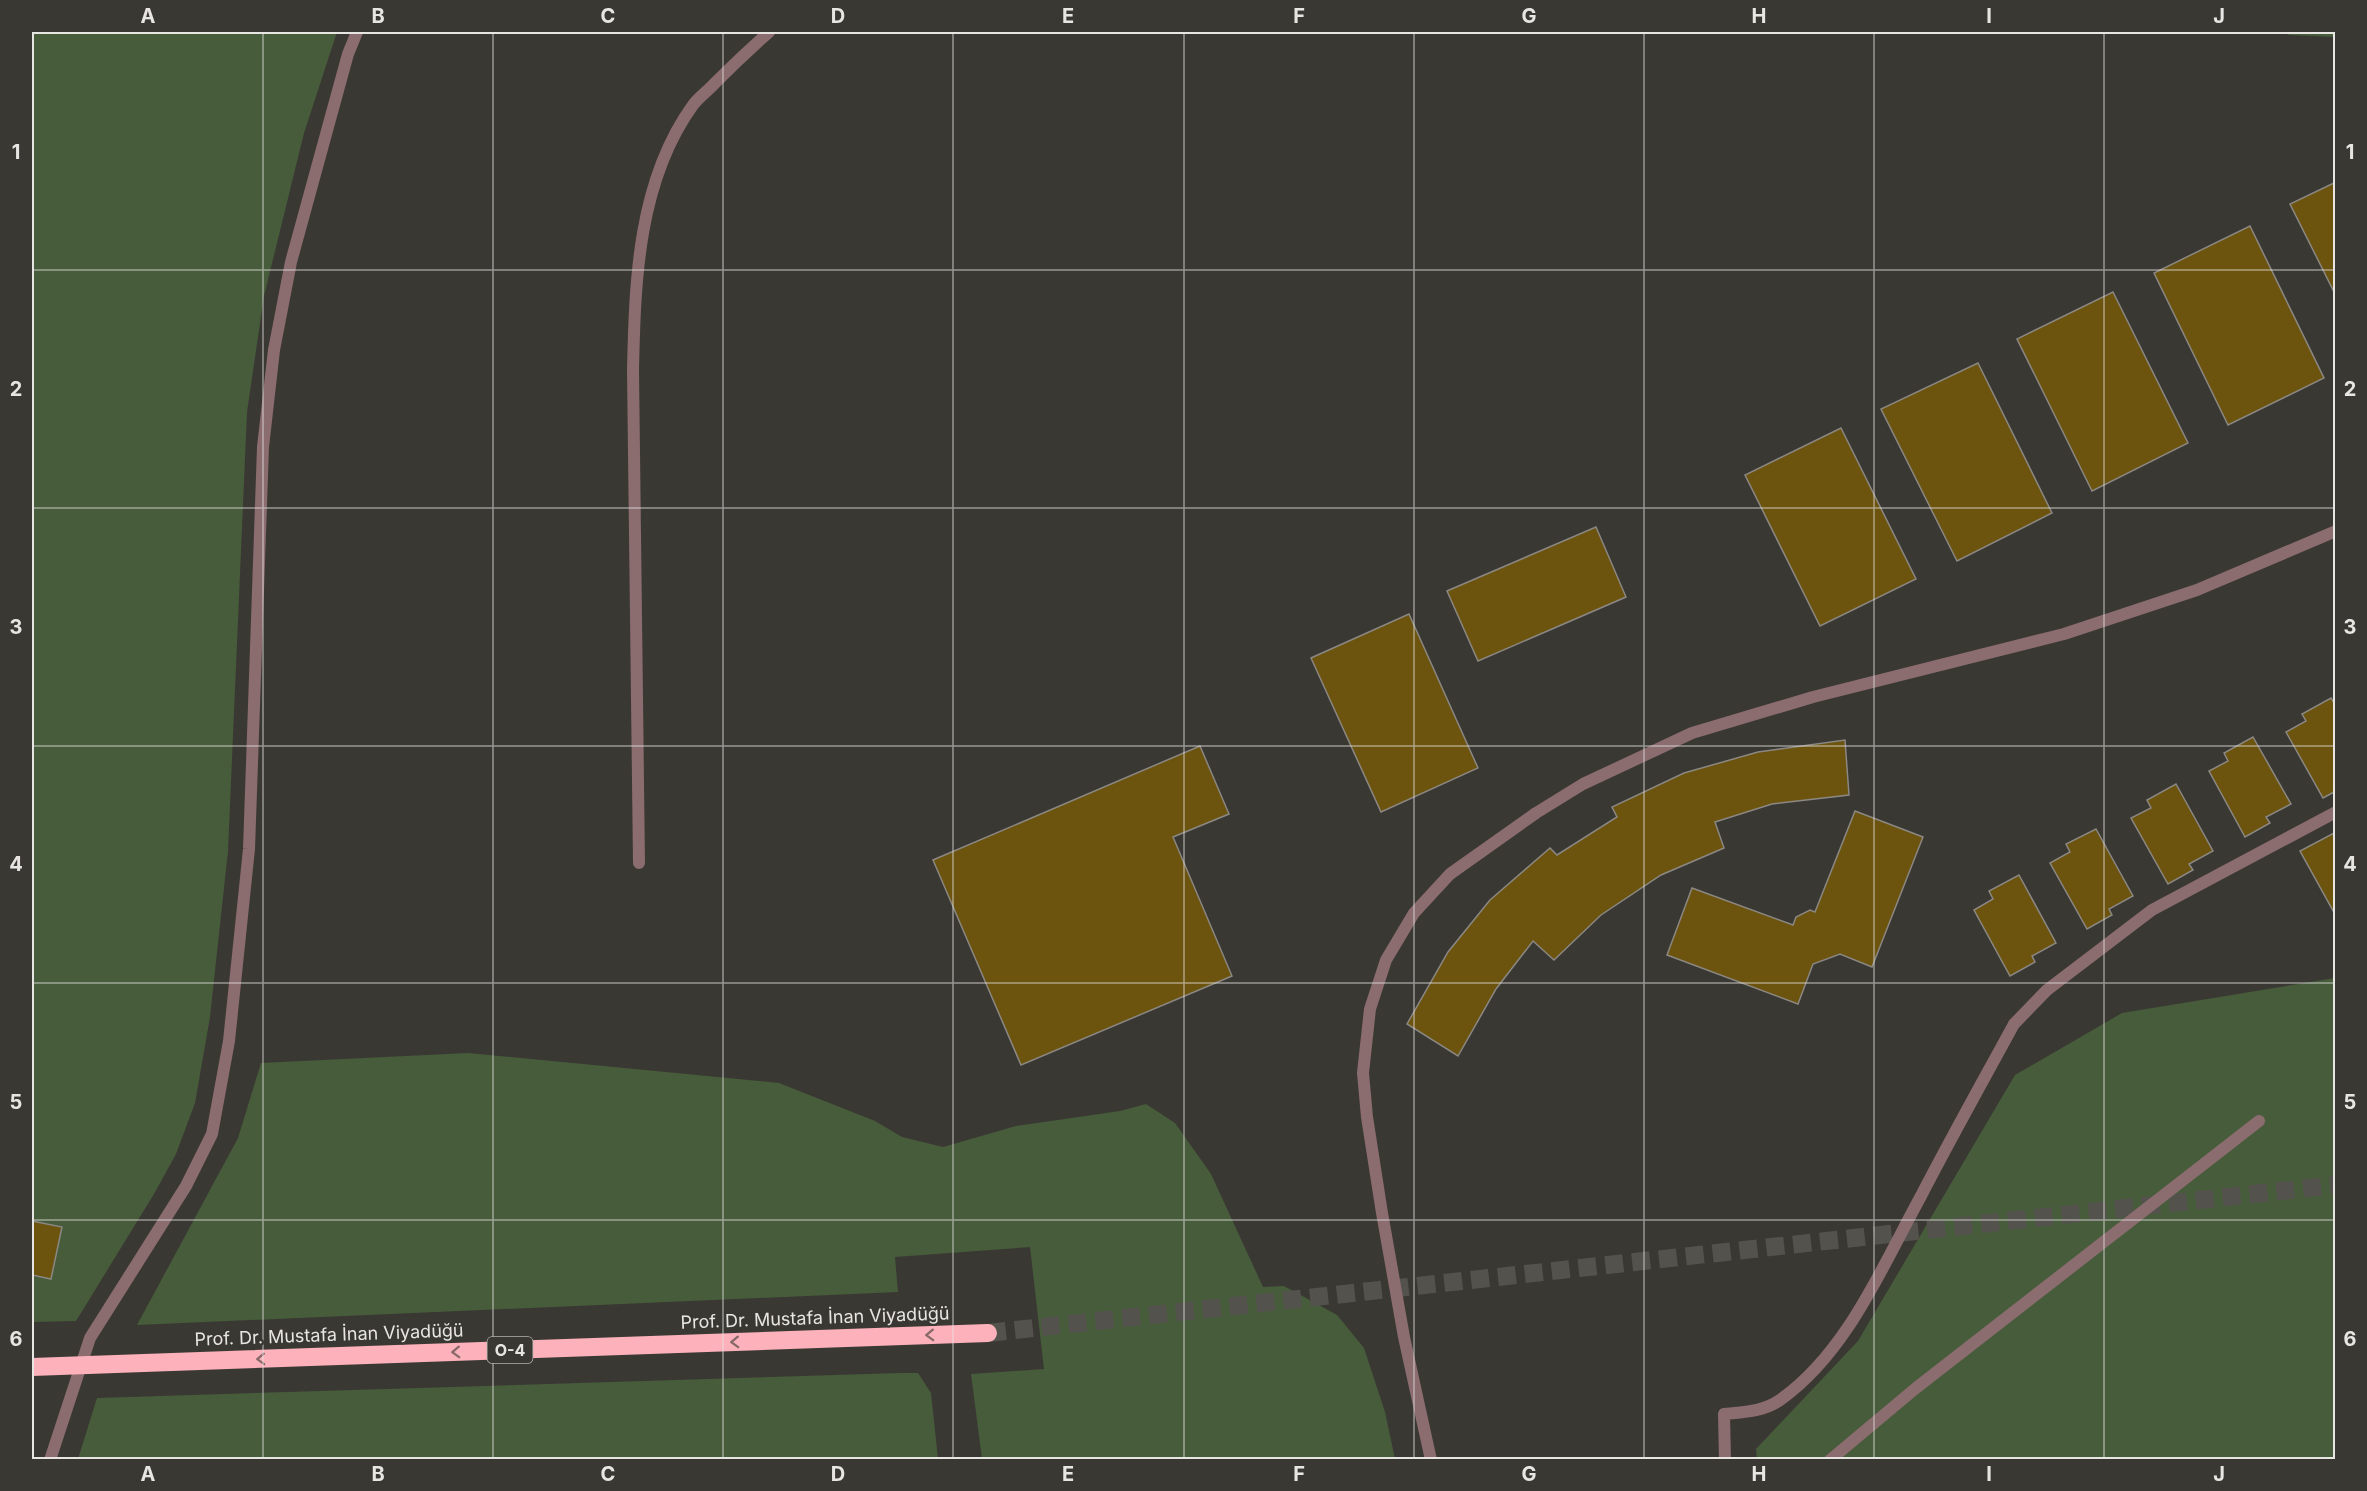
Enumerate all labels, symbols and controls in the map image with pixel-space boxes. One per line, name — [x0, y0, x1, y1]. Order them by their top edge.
text: A — [141, 4, 156, 28]
text: B — [371, 4, 385, 28]
text: C — [601, 4, 615, 28]
text: D — [831, 4, 845, 28]
text: E — [1062, 4, 1074, 28]
text: F — [1293, 4, 1305, 28]
text: G — [1521, 4, 1537, 28]
text: H — [1752, 4, 1766, 28]
text: I — [1986, 4, 1992, 28]
text: J — [2213, 4, 2225, 28]
text: 1 — [12, 140, 20, 164]
text: 1 — [2346, 140, 2354, 164]
text: 2 — [10, 377, 22, 401]
text: 2 — [2344, 377, 2356, 401]
text: 3 — [10, 615, 22, 639]
text: 3 — [2344, 615, 2356, 639]
text: 4 — [9, 852, 23, 876]
text: 4 — [2343, 852, 2357, 876]
text: 5 — [10, 1090, 22, 1114]
text: 5 — [2344, 1090, 2356, 1114]
street label: Prof. Dr. Mustafa İnan Viyadüğü — [680, 1301, 950, 1333]
street label: Prof. Dr. Mustafa İnan Viyadüğü — [194, 1318, 464, 1350]
text: 6 — [10, 1327, 23, 1351]
text: 6 — [2344, 1327, 2357, 1351]
one-way arrow — [925, 1329, 934, 1342]
one-way arrow — [730, 1336, 739, 1348]
road number: O-4 — [488, 1337, 532, 1363]
one-way arrow — [452, 1345, 461, 1358]
one-way arrow — [257, 1352, 266, 1365]
text: A — [141, 1462, 156, 1486]
text: B — [371, 1462, 385, 1486]
text: C — [601, 1462, 615, 1486]
text: D — [831, 1462, 845, 1486]
text: E — [1062, 1462, 1074, 1486]
text: F — [1293, 1462, 1305, 1486]
text: G — [1521, 1462, 1537, 1486]
text: H — [1752, 1462, 1766, 1486]
text: I — [1986, 1462, 1992, 1486]
text: J — [2213, 1462, 2225, 1486]

